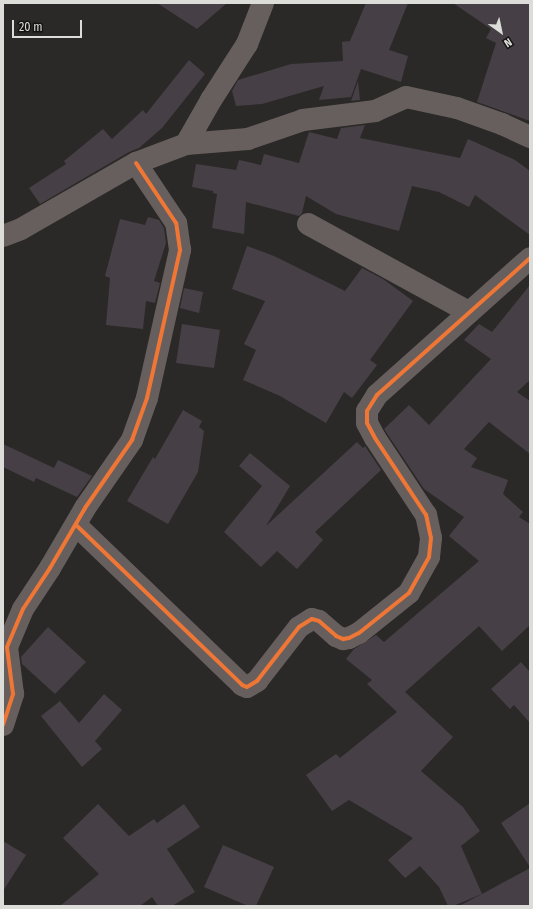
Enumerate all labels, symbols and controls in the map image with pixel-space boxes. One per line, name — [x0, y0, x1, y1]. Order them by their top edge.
scale bar — [14, 12, 84, 38]
north arrow — [481, 12, 521, 52]
text: 20 m — [19, 20, 43, 34]
text: N — [502, 35, 514, 50]

